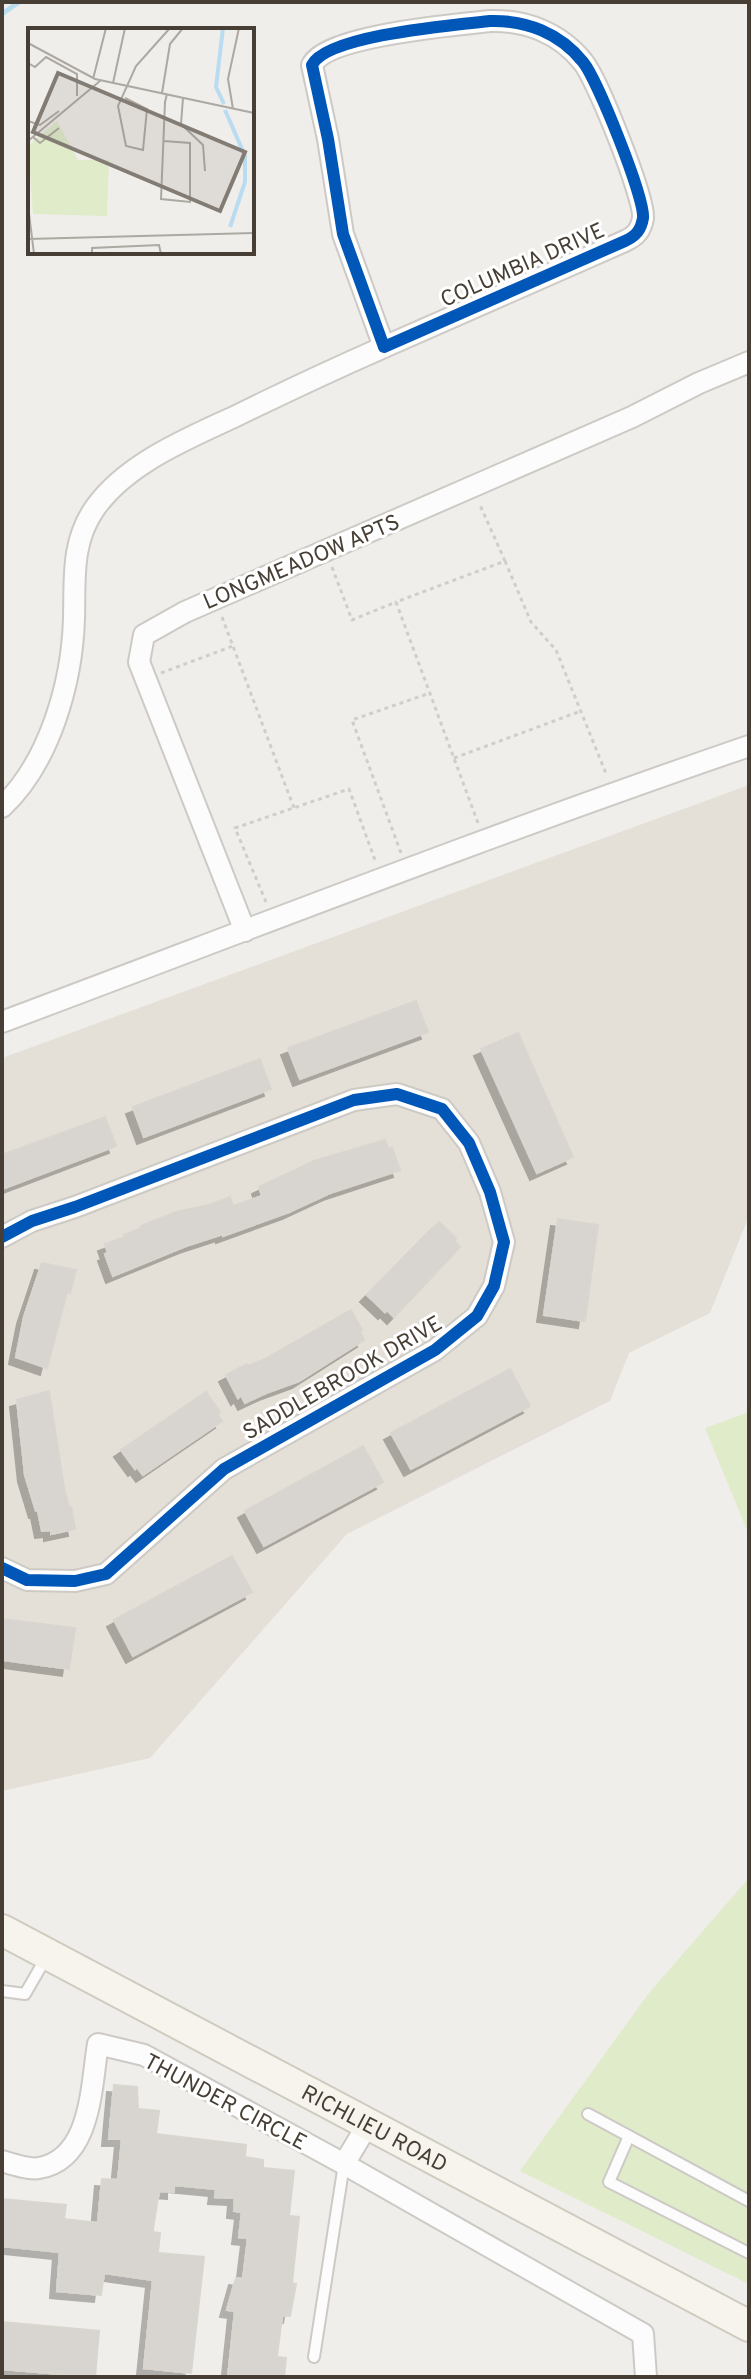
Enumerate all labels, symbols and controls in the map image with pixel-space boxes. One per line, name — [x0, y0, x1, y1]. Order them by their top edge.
inset map — [28, 28, 254, 254]
street label: COLUMBIA DRIVE — [437, 218, 609, 315]
street label: LONGMEADOW APTS — [200, 510, 404, 617]
street label: SADDLEBROOK DRIVE — [239, 1311, 448, 1447]
street label: THUNDER CIRCLE — [139, 2049, 311, 2158]
street label: RICHLIEU ROAD — [296, 2080, 451, 2180]

